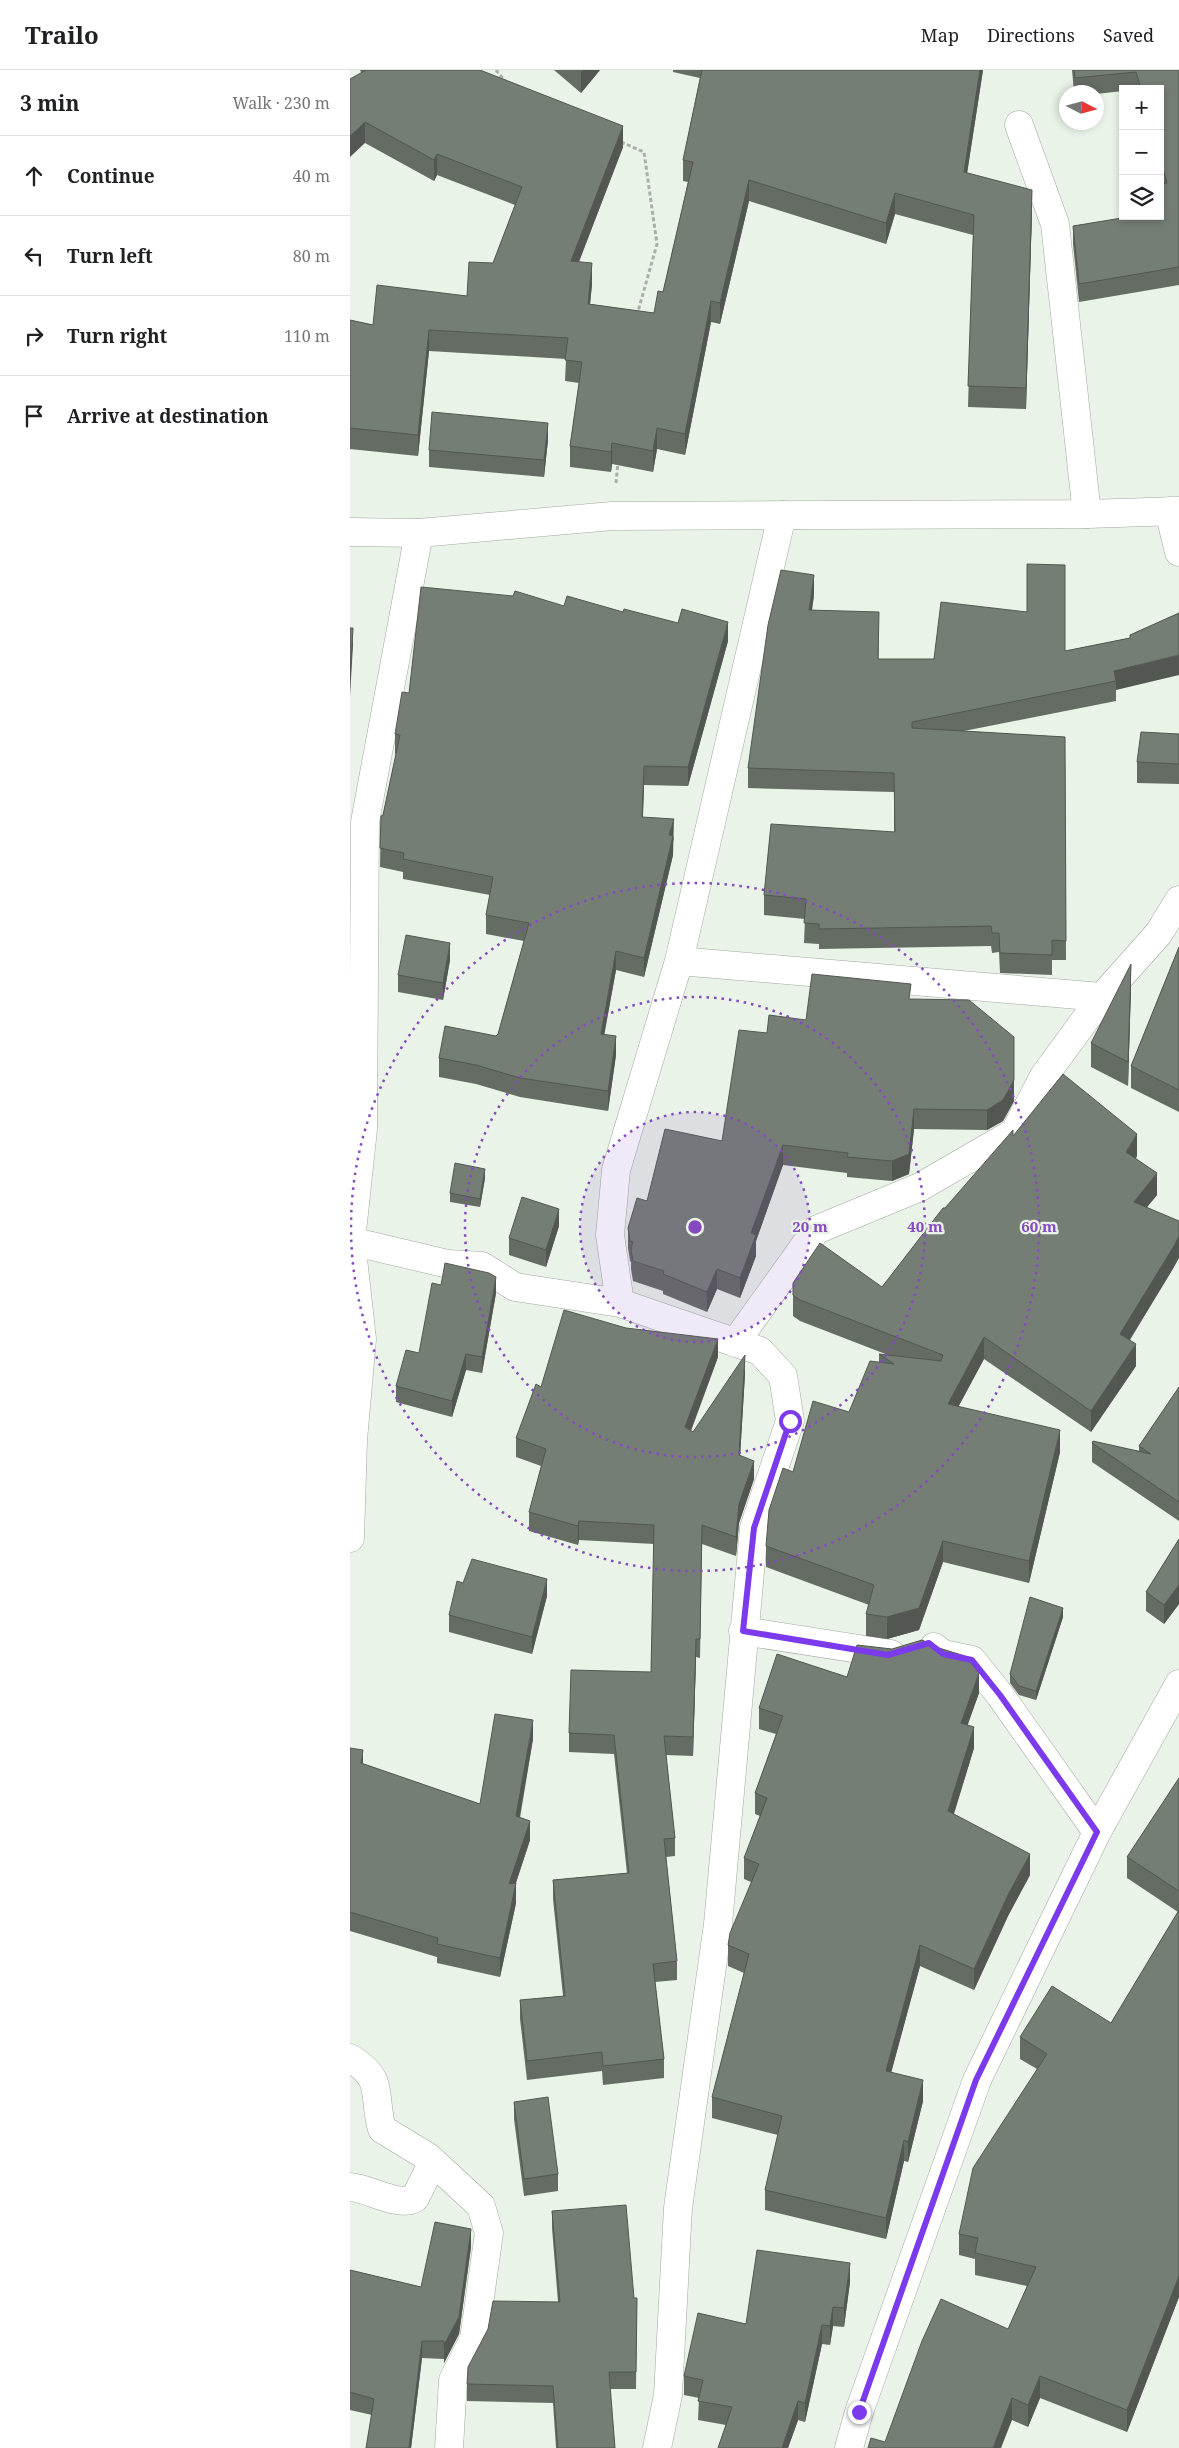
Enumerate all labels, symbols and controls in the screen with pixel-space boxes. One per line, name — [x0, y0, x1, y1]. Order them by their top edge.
text: Trailo — [25, 18, 99, 51]
text: Map — [921, 23, 959, 47]
text: Directions — [987, 23, 1075, 47]
text: Saved — [1103, 23, 1154, 47]
north arrow — [1059, 85, 1104, 130]
map controls — [1119, 85, 1164, 220]
button: + — [1119, 85, 1164, 130]
text: 3 min — [20, 89, 79, 117]
text: Walk · 230 m — [233, 92, 330, 114]
button: − — [1119, 130, 1164, 175]
icon: ahead — [20, 162, 48, 190]
text: Continue — [67, 163, 155, 189]
text: 40 m — [293, 165, 330, 187]
button: layers — [1119, 175, 1164, 220]
icon: left — [20, 242, 48, 270]
text: Turn left — [67, 243, 153, 269]
text: 80 m — [293, 245, 330, 267]
icon: right — [20, 322, 48, 350]
text: Turn right — [67, 323, 167, 349]
text: 110 m — [284, 325, 330, 347]
icon: arrive — [20, 402, 48, 430]
text: Arrive at destination — [67, 403, 269, 429]
text: 20 m — [792, 1216, 828, 1236]
text: 40 m — [907, 1216, 943, 1236]
text: 60 m — [1021, 1216, 1057, 1236]
centre of rings — [686, 1218, 704, 1236]
route start — [779, 1410, 802, 1433]
route end — [848, 2401, 871, 2424]

